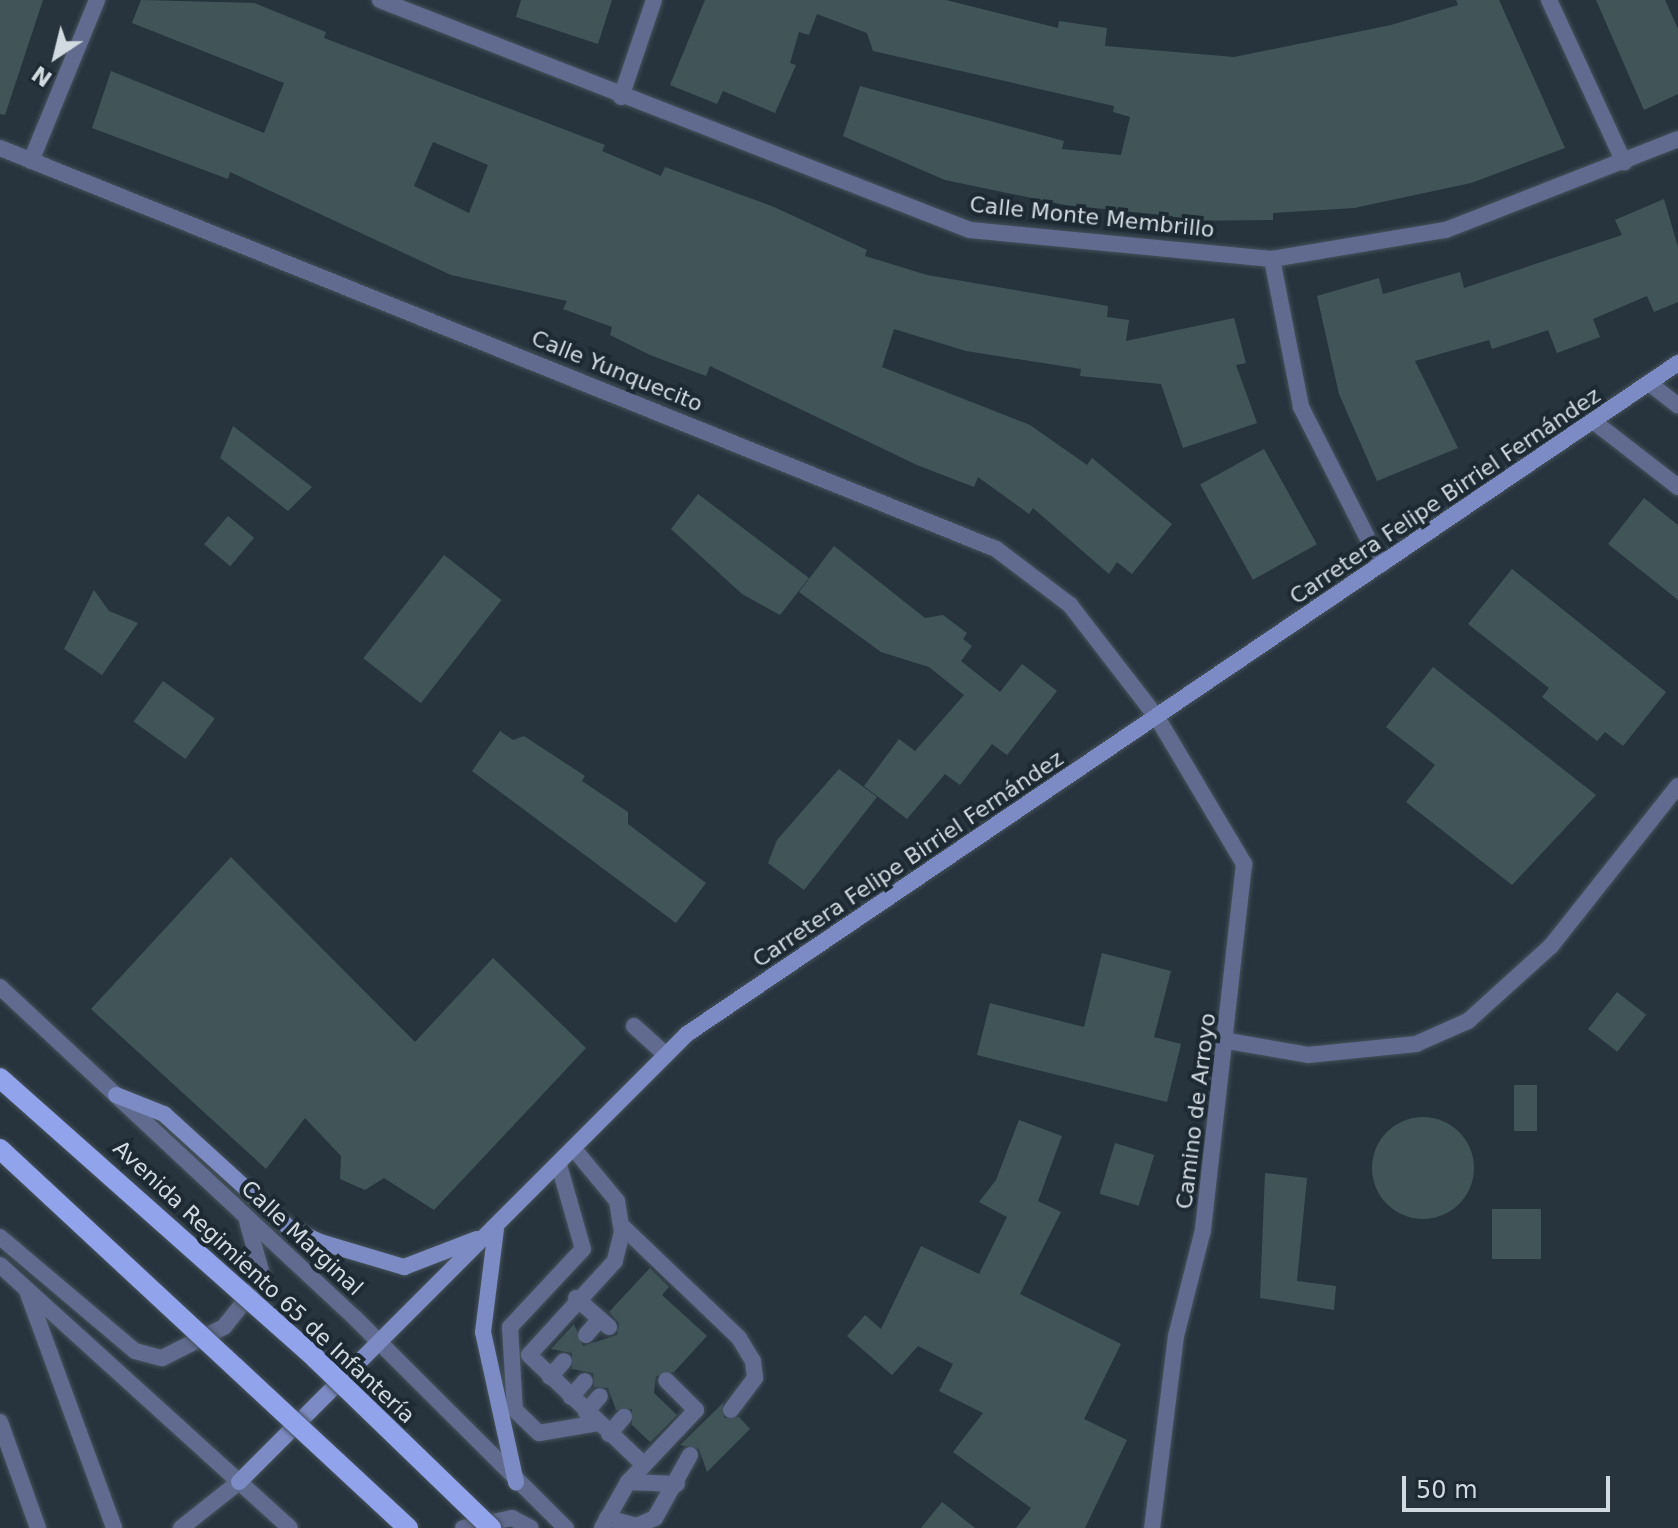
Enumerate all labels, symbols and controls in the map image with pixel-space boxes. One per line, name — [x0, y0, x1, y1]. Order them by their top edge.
north arrow — [16, 16, 96, 96]
text: N — [27, 61, 57, 92]
street label: Calle Monte Membrillo — [968, 191, 1216, 243]
street label: Calle Yunquecito — [528, 325, 706, 417]
street label: Carretera Felipe Birriel Fernández — [1285, 382, 1605, 610]
street label: Carretera Felipe Birriel Fernández — [748, 745, 1068, 973]
street label: Camino de Arroyo — [1171, 1011, 1221, 1211]
street label: Avenida Regimiento 65 de Infantería — [108, 1135, 420, 1429]
street label: Calle Marginal — [236, 1175, 368, 1301]
scale bar — [1406, 1460, 1614, 1510]
text: 50 m — [1416, 1476, 1478, 1504]

